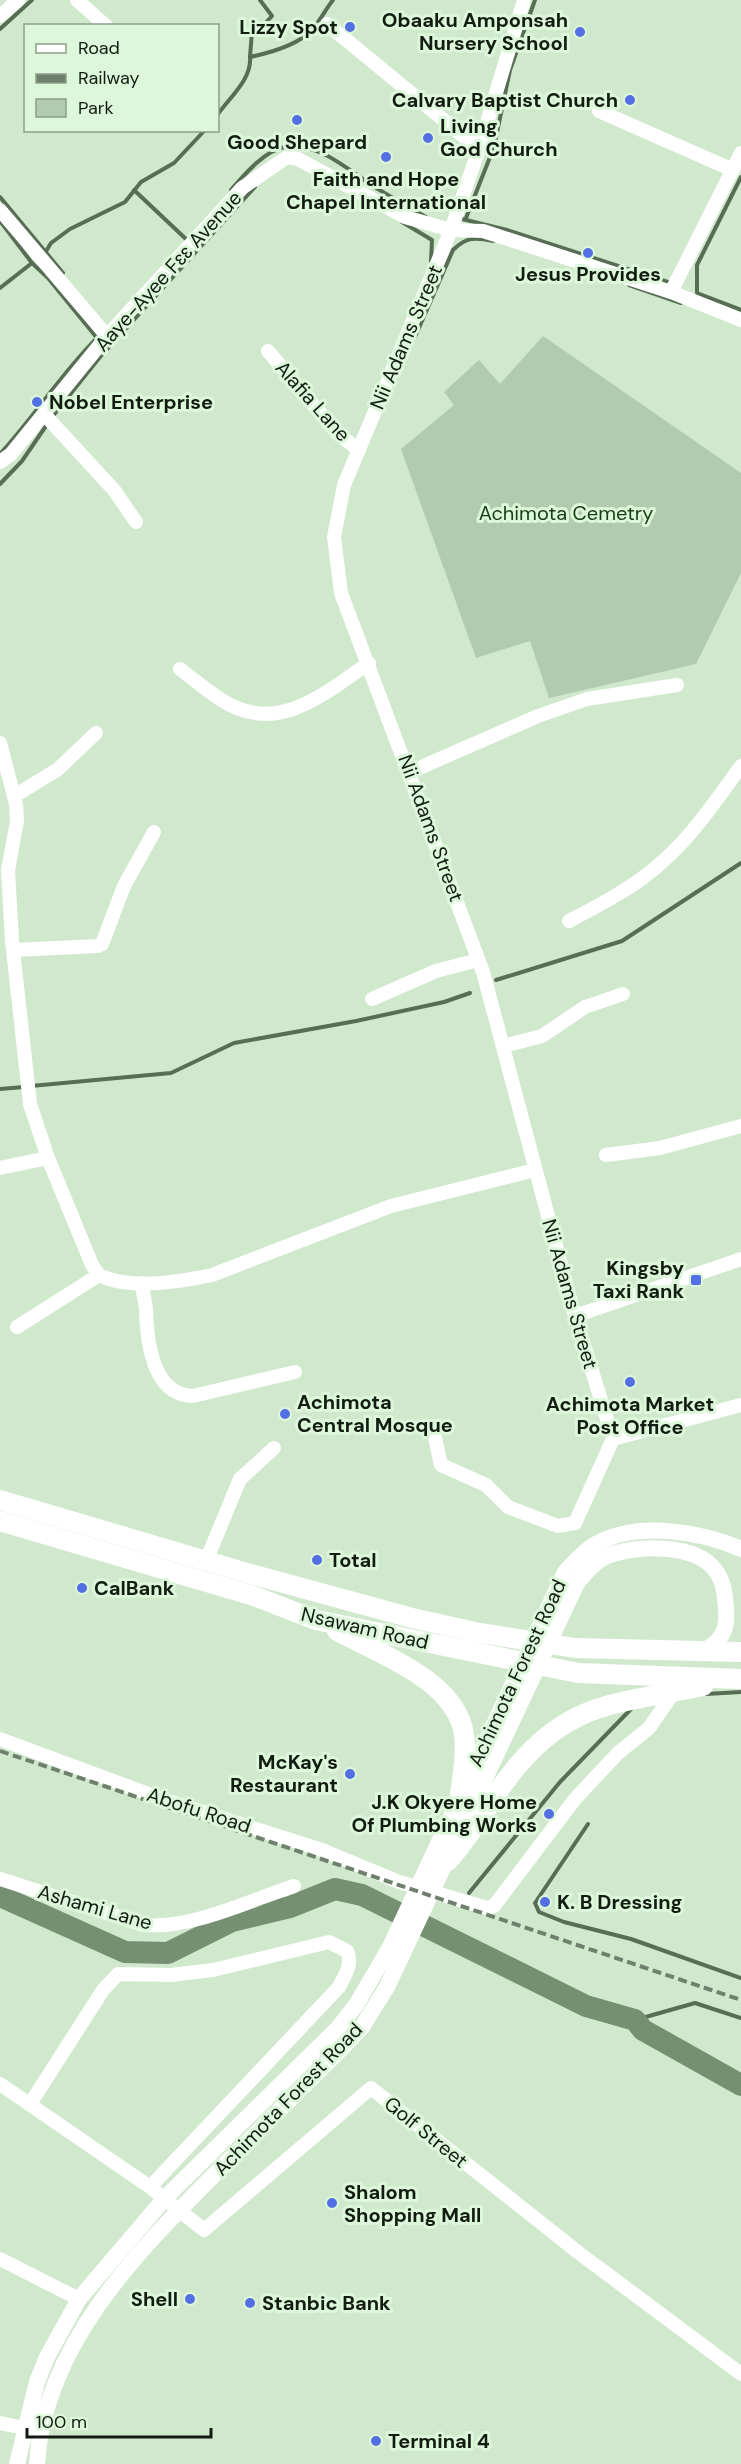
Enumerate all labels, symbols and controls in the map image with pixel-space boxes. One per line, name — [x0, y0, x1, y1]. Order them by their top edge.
place label: Obaaku Amponsah Nursery School — [382, 7, 568, 56]
place label: Lizzy Spot — [239, 14, 338, 40]
marker: Lizzy Spot — [343, 20, 357, 34]
legend — [24, 24, 219, 132]
marker: Obaaku Amponsah Nursery School — [573, 25, 587, 39]
text: Road — [78, 36, 120, 60]
text: Railway — [78, 66, 140, 90]
place label: Calvary Baptist Church — [392, 87, 618, 113]
marker: Calvary Baptist Church — [623, 93, 637, 107]
text: Park — [78, 96, 114, 120]
marker: Good Shepard — [290, 113, 304, 127]
place label: Living God Church — [440, 113, 558, 162]
place label: Good Shepard — [227, 129, 367, 155]
marker: Living God Church — [421, 131, 435, 145]
marker: Faith and Hope Chapel International — [379, 150, 393, 164]
place label: Faith and Hope Chapel International — [286, 166, 486, 215]
street label: Aaye-Ayee Fɛɛ Avenue — [89, 185, 247, 357]
marker: Jesus Provides — [581, 246, 595, 260]
street label: Nii Adams Street — [364, 261, 448, 413]
place label: Jesus Provides — [515, 261, 661, 287]
street label: Alafia Lane — [270, 355, 356, 447]
place label: Nobel Enterprise — [49, 389, 213, 415]
marker: Nobel Enterprise — [30, 395, 44, 409]
park label: Achimota Cemetry — [479, 500, 653, 526]
street label: Nii Adams Street — [392, 751, 470, 905]
street label: Nii Adams Street — [536, 1216, 604, 1372]
place label: Kingsby Taxi Rank — [593, 1255, 684, 1304]
marker: Kingsby Taxi Rank — [689, 1273, 703, 1287]
marker: Achimota Market Post Office — [623, 1375, 637, 1389]
place label: Achimota Central Mosque — [297, 1389, 453, 1438]
place label: Achimota Market Post Office — [546, 1391, 714, 1440]
marker: Achimota Central Mosque — [278, 1407, 292, 1421]
place label: Total — [329, 1547, 377, 1573]
marker: Total — [310, 1553, 324, 1567]
place label: CalBank — [94, 1575, 175, 1601]
street label: Achimota Forest Road — [462, 1575, 572, 1771]
marker: CalBank — [75, 1581, 89, 1595]
street label: Nsawam Road — [299, 1601, 431, 1655]
place label: McKay's Restaurant — [230, 1749, 338, 1798]
marker: McKay's Restaurant — [343, 1767, 357, 1781]
street label: Abofu Road — [144, 1781, 254, 1839]
place label: J.K Okyere Home Of Plumbing Works — [352, 1789, 537, 1838]
marker: J.K Okyere Home Of Plumbing Works — [542, 1807, 556, 1821]
street label: Ashami Lane — [35, 1878, 155, 1936]
place label: K. B Dressing — [557, 1889, 683, 1915]
marker: K. B Dressing — [538, 1895, 552, 1909]
street label: Achimota Forest Road — [208, 2017, 368, 2181]
street label: Golf Street — [379, 2090, 473, 2174]
place label: Shalom Shopping Mall — [344, 2179, 481, 2228]
marker: Shalom Shopping Mall — [325, 2196, 339, 2210]
place label: Shell — [131, 2286, 178, 2312]
place label: Stanbic Bank — [262, 2290, 391, 2316]
marker: Shell — [183, 2292, 197, 2306]
marker: Stanbic Bank — [243, 2296, 257, 2310]
scale bar — [27, 2401, 212, 2439]
text: 100 m — [36, 2410, 87, 2434]
place label: Terminal 4 — [388, 2428, 490, 2454]
marker: Terminal 4 — [369, 2434, 383, 2448]

